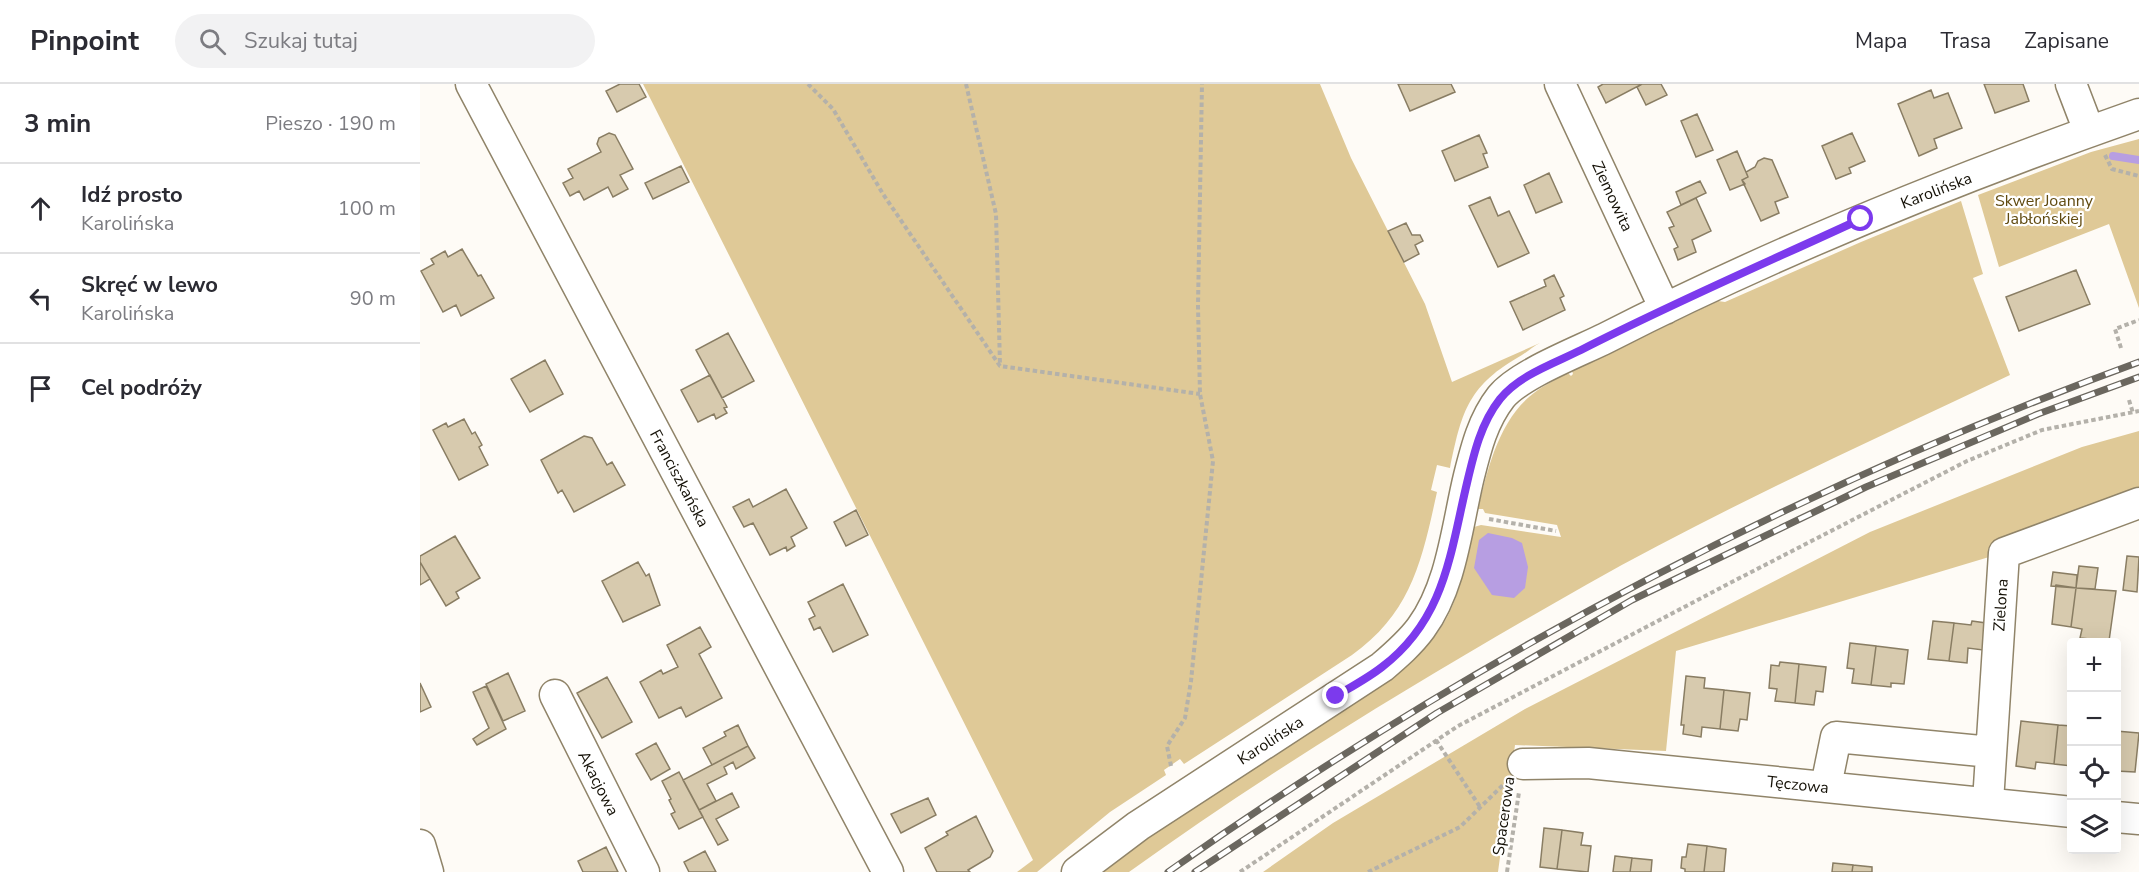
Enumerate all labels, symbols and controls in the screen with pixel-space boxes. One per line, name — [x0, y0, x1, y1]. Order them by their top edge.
search box — [175, 14, 595, 68]
text: Pinpoint — [30, 22, 139, 60]
icon: search — [196, 25, 229, 58]
text: Szukaj tutaj — [244, 26, 358, 56]
text: Mapa — [1855, 27, 1907, 55]
text: Trasa — [1940, 27, 1991, 55]
text: Zapisane — [2024, 27, 2109, 55]
text: 3 min — [24, 106, 91, 141]
text: Pieszo · 190 m — [265, 110, 396, 137]
street label: Ziemowita — [1586, 158, 1638, 235]
street label: Karolińska — [1898, 167, 1975, 215]
text: Idź prosto — [81, 180, 183, 210]
park label: Skwer Joanny Jabłońskiej — [1995, 190, 2094, 230]
icon: ahead — [24, 192, 57, 225]
text: 100 m — [338, 195, 396, 222]
route start — [1847, 205, 1873, 231]
text: Karolińska — [81, 210, 174, 237]
text: Skręć w lewo — [81, 270, 218, 300]
icon: left — [24, 282, 57, 315]
text: 90 m — [350, 285, 396, 312]
text: Karolińska — [81, 300, 174, 327]
icon: arrive — [24, 372, 57, 405]
text: Cel podróży — [81, 373, 202, 403]
street label: Franciszkańska — [644, 426, 714, 531]
street label: Zielona — [1988, 578, 2014, 632]
map controls — [2067, 638, 2121, 854]
button: + — [2067, 638, 2121, 692]
route end — [1322, 682, 1348, 708]
button: − — [2067, 692, 2121, 746]
street label: Karolińska — [1233, 711, 1308, 770]
button: locate — [2067, 746, 2121, 800]
street label: Akacjowa — [572, 747, 624, 820]
street label: Tęczowa — [1766, 771, 1830, 799]
street label: Spacerowa — [1488, 775, 1520, 857]
button: layers — [2067, 800, 2121, 854]

